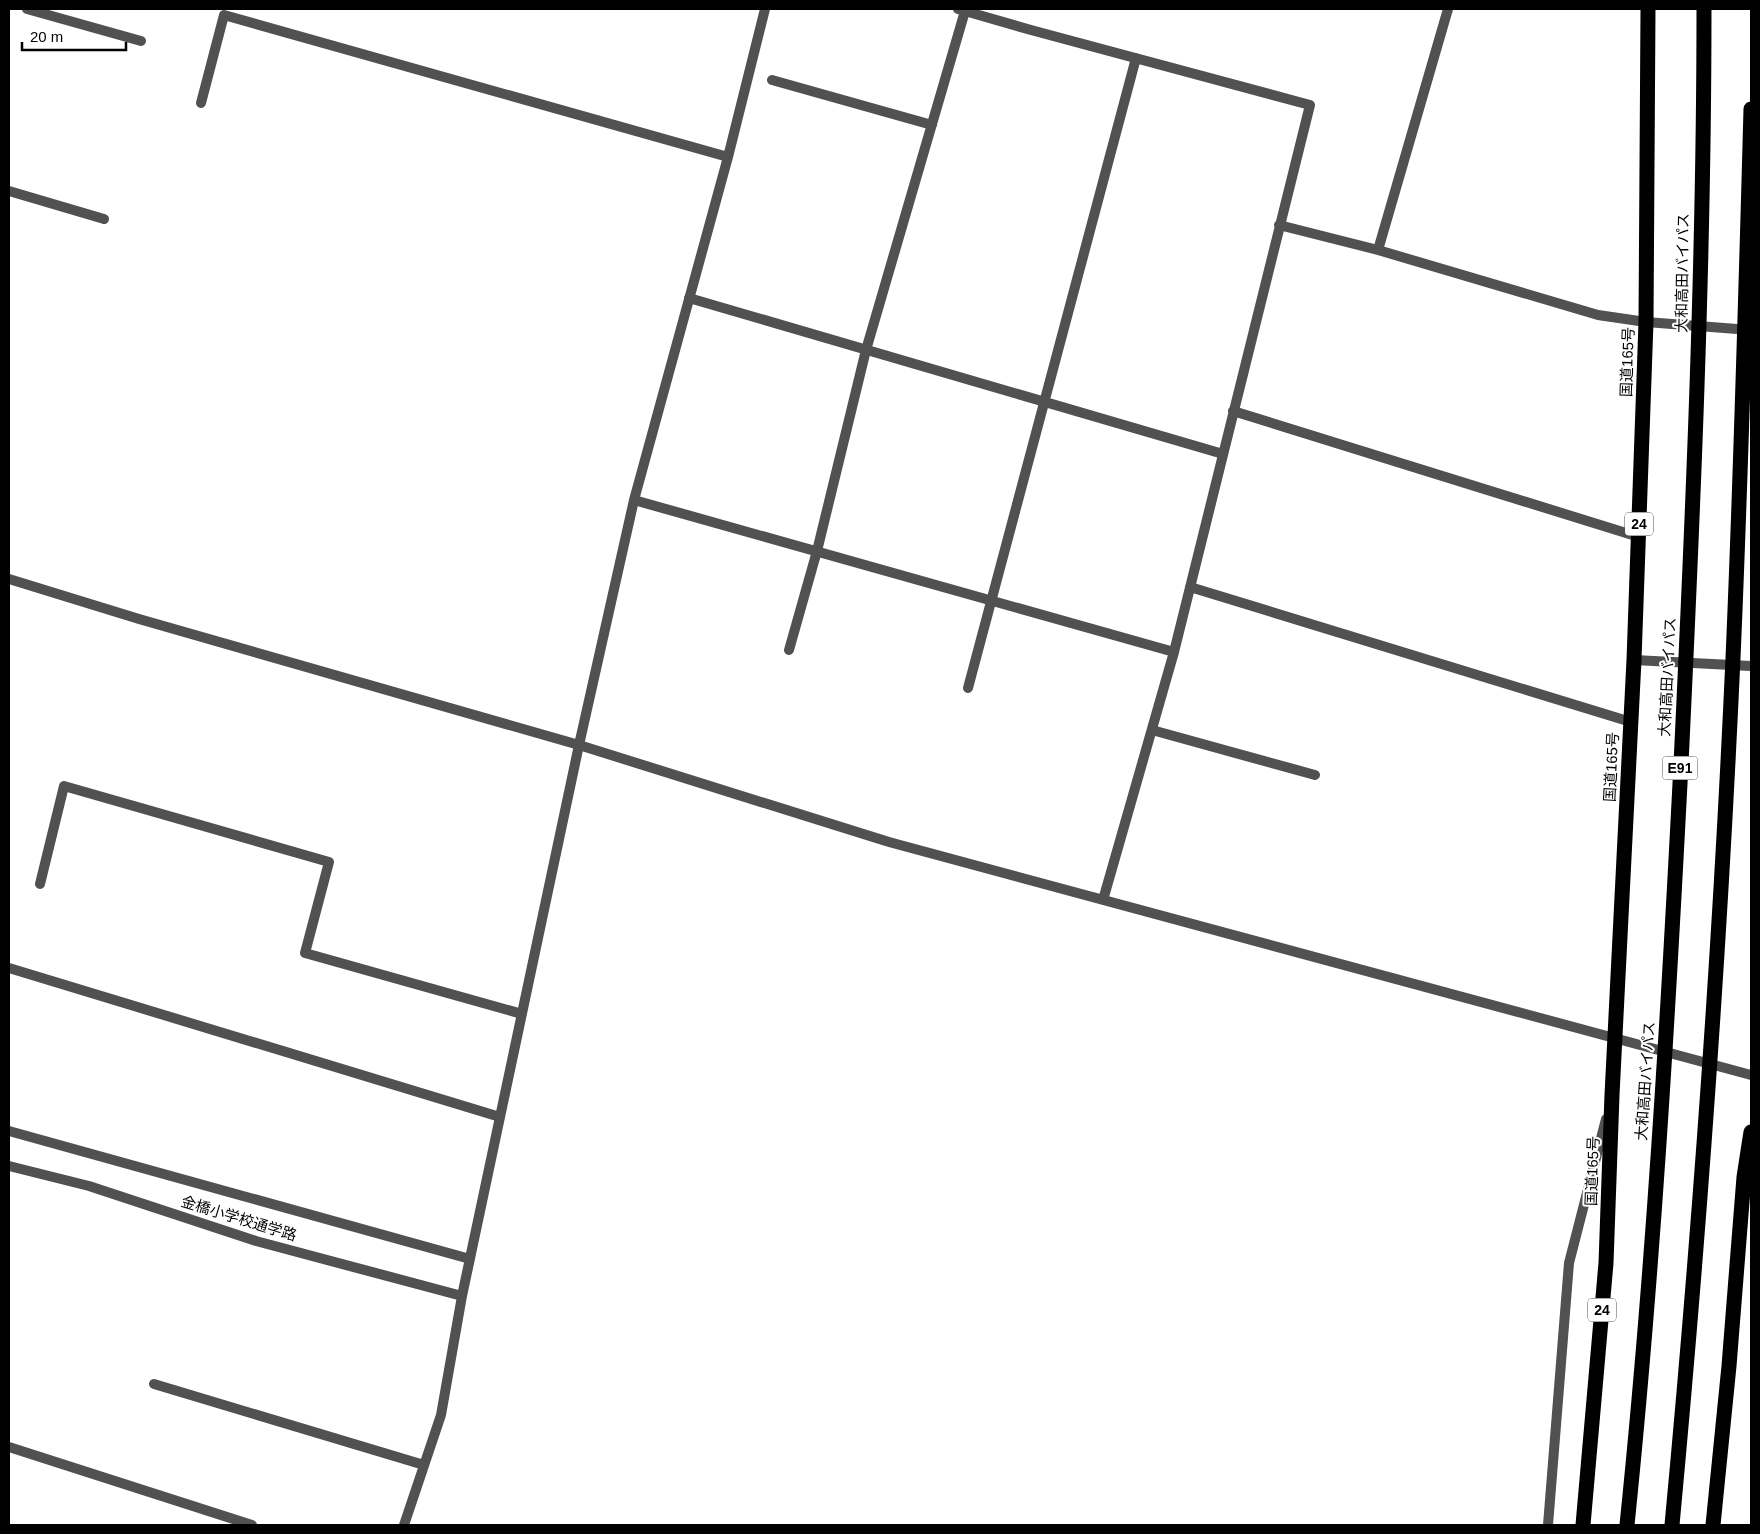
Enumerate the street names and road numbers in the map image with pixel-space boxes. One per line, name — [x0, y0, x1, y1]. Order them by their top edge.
street label: 大和高田バイパス — [1672, 213, 1692, 333]
street label: 国道165号 — [1617, 327, 1637, 397]
road number: 24 — [1625, 512, 1653, 536]
street label: 大和高田バイパス — [1655, 617, 1679, 737]
street label: 国道165号 — [1601, 732, 1621, 802]
road number: E91 — [1662, 756, 1698, 780]
street label: 大和高田バイパス — [1632, 1021, 1658, 1141]
street label: 国道165号 — [1582, 1136, 1602, 1206]
street label: 金橋小学校通学路 — [179, 1192, 299, 1244]
road number: 24 — [1588, 1298, 1616, 1322]

